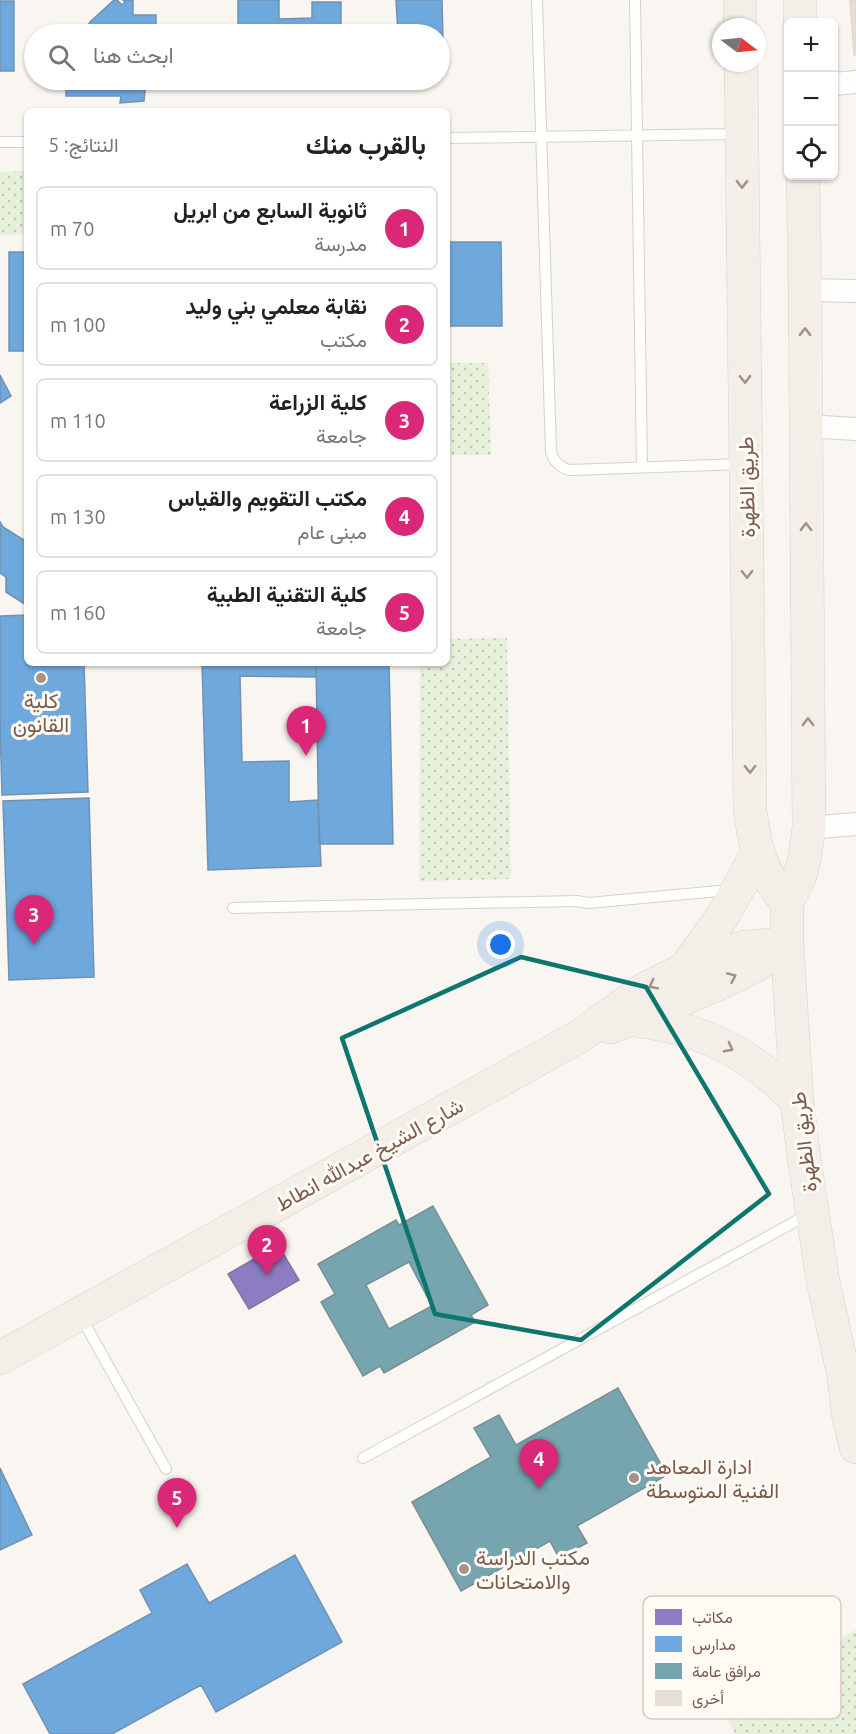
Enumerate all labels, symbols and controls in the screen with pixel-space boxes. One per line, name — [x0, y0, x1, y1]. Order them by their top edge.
north arrow — [712, 18, 766, 72]
map controls — [784, 18, 838, 180]
button: + — [784, 18, 838, 72]
search box — [24, 24, 450, 90]
icon: search — [45, 41, 78, 74]
text: ابحث هنا — [93, 42, 174, 67]
button: − — [784, 72, 838, 126]
button: locate — [784, 126, 838, 180]
text: بالقرب منك — [306, 130, 426, 159]
text: النتائج: 5 — [48, 133, 119, 156]
one-way arrow — [736, 180, 748, 189]
text: ثانوية السابع من ابريل — [174, 197, 367, 222]
text: 70 m — [50, 217, 94, 240]
text: 1 — [399, 217, 410, 240]
text: مدرسة — [314, 232, 367, 255]
text: نقابة معلمي بني وليد — [185, 293, 367, 318]
text: 100 m — [50, 313, 106, 336]
text: 2 — [399, 313, 410, 336]
text: مكتب — [320, 328, 367, 351]
one-way arrow — [799, 328, 811, 337]
one-way arrow — [739, 375, 751, 384]
text: كلية الزراعة — [269, 389, 367, 414]
text: 110 m — [50, 409, 106, 432]
text: 3 — [399, 409, 410, 432]
text: جامعة — [316, 424, 367, 447]
street label: طريق الظهرة — [733, 436, 761, 538]
text: مكتب التقويم والقياس — [168, 485, 367, 510]
text: 130 m — [50, 505, 106, 528]
text: 4 — [399, 505, 410, 528]
text: مبنى عام — [298, 520, 367, 543]
one-way arrow — [800, 523, 812, 532]
one-way arrow — [741, 570, 753, 579]
text: كلية التقنية الطبية — [207, 581, 367, 606]
text: 160 m — [50, 601, 106, 624]
text: 5 — [399, 601, 410, 624]
text: جامعة — [316, 616, 367, 639]
marker: كلية القانون — [34, 671, 48, 685]
place label: كلية القانون — [13, 688, 69, 738]
pin: 1 — [286, 706, 326, 756]
one-way arrow — [801, 718, 814, 727]
one-way arrow — [744, 765, 756, 774]
pin: 3 — [15, 896, 54, 945]
your location — [486, 930, 515, 959]
one-way arrow — [726, 973, 737, 985]
one-way arrow — [649, 978, 659, 989]
one-way arrow — [723, 1041, 733, 1052]
street label: طريق الظهرة — [785, 1090, 823, 1194]
street label: شارع الشيخ عبدالله انطاط — [271, 1092, 468, 1218]
pin: 2 — [248, 1226, 286, 1275]
pin: 4 — [520, 1440, 558, 1489]
place label: ادارة المعاهد الفنية المتوسطة — [646, 1454, 779, 1504]
marker: ادارة المعاهد الفنية المتوسطة — [627, 1471, 641, 1485]
pin: 5 — [158, 1478, 196, 1528]
place label: مكتب الدراسة والامتحانات — [476, 1545, 590, 1595]
marker: مكتب الدراسة والامتحانات — [457, 1562, 471, 1576]
legend — [643, 1596, 841, 1719]
text: مكاتب — [692, 1608, 733, 1627]
text: مدارس — [692, 1635, 736, 1655]
text: مرافق عامة — [692, 1662, 761, 1682]
text: أخرى — [692, 1689, 724, 1709]

